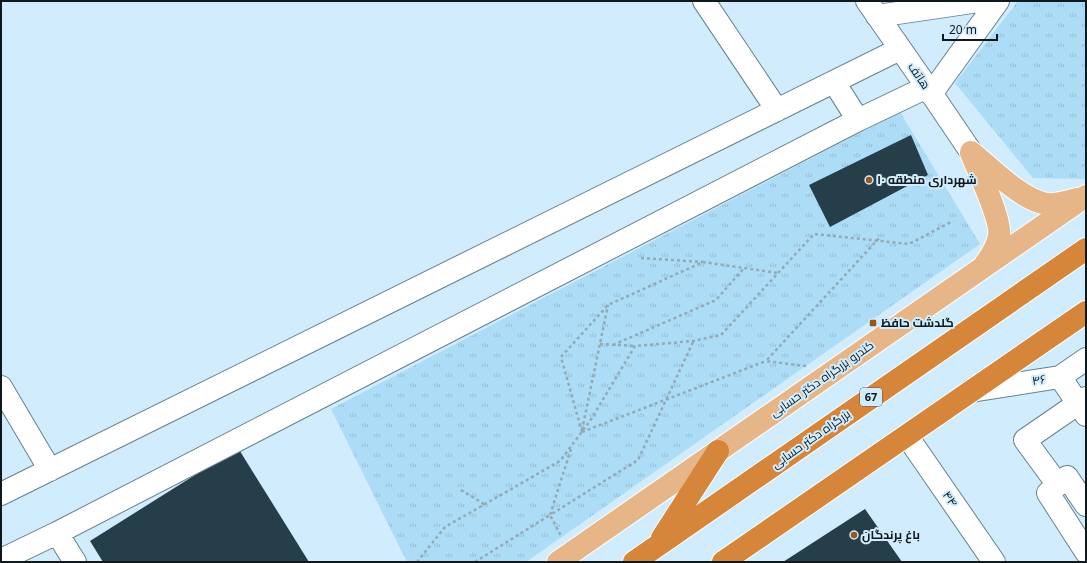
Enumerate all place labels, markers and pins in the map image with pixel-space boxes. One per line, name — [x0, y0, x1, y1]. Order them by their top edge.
place label: شهرداری منطقه ۱۰ — [877, 171, 977, 188]
marker: شهرداری منطقه ۱۰ — [864, 175, 874, 185]
place label: گلدشت حافظ — [881, 314, 954, 331]
marker: گلدشت حافظ — [868, 318, 878, 328]
place label: باغ پرندگان — [862, 526, 920, 544]
marker: باغ پرندگان — [849, 530, 859, 540]

